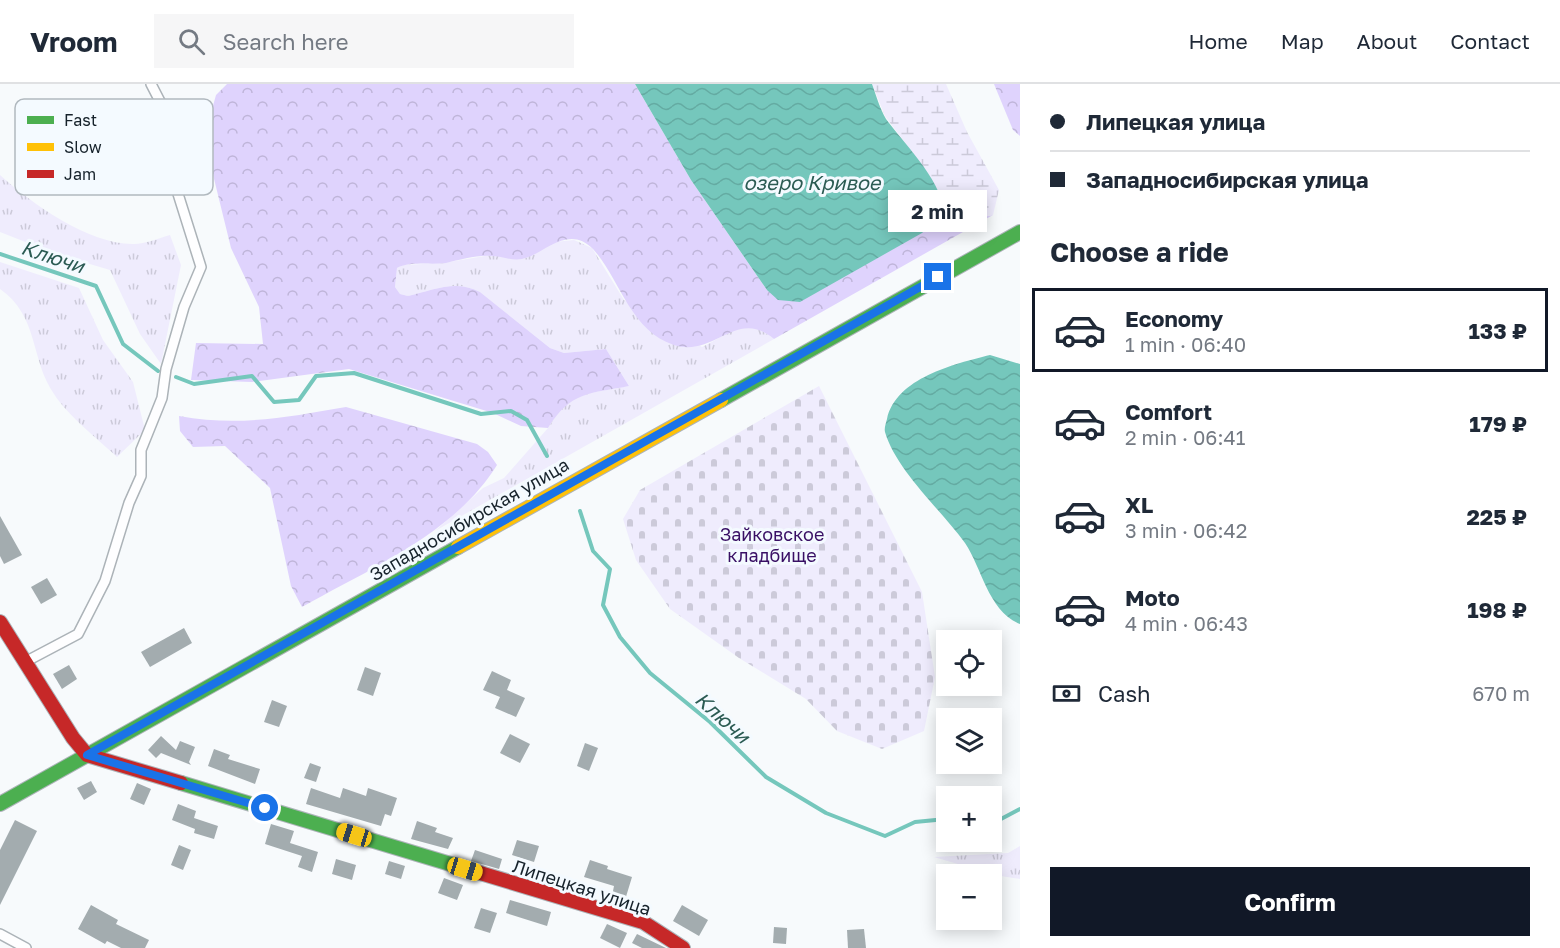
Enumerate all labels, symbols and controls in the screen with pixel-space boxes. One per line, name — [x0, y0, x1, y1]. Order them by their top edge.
search box — [154, 14, 574, 68]
text: Vroom — [30, 25, 118, 58]
icon: search — [175, 25, 208, 58]
text: Search here — [223, 28, 349, 55]
text: Home — [1188, 28, 1248, 54]
text: Map — [1281, 28, 1324, 54]
text: About — [1357, 28, 1417, 54]
text: Contact — [1450, 28, 1530, 54]
legend — [15, 99, 213, 195]
text: Липецкая улица — [1086, 108, 1265, 135]
text: Fast — [64, 110, 97, 130]
text: Slow — [64, 137, 102, 157]
text: Jam — [64, 164, 96, 184]
text: Западносибирская улица — [1086, 166, 1368, 193]
water label: озеро Кривое — [744, 170, 882, 194]
callout: 2 min — [888, 190, 988, 232]
text: 2 min — [911, 199, 964, 223]
water label: Ключи — [18, 235, 89, 278]
text: Choose a ride — [1050, 236, 1229, 268]
route end — [924, 263, 951, 290]
icon: car — [1053, 303, 1107, 357]
text: Economy — [1125, 305, 1223, 332]
text: 133 ₽ — [1468, 317, 1527, 344]
text: 1 min · 06:40 — [1125, 332, 1246, 356]
icon: car — [1053, 396, 1107, 450]
text: Comfort — [1125, 398, 1212, 425]
text: 179 ₽ — [1469, 410, 1527, 437]
text: 2 min · 06:41 — [1125, 425, 1245, 449]
street label: Западносибирская улица — [365, 453, 573, 585]
icon: car — [1053, 489, 1107, 543]
text: XL — [1125, 491, 1153, 518]
text: 225 ₽ — [1466, 503, 1527, 530]
text: 3 min · 06:42 — [1125, 518, 1247, 542]
park label: Зайковское кладбище — [720, 523, 824, 566]
icon: car — [1053, 582, 1107, 636]
text: Moto — [1125, 584, 1180, 611]
text: 198 ₽ — [1467, 596, 1527, 623]
text: 4 min · 06:43 — [1125, 611, 1248, 635]
map controls — [936, 630, 1002, 930]
button: locate — [936, 630, 1002, 696]
icon: cash — [1050, 677, 1083, 710]
text: Cash — [1098, 680, 1151, 707]
text: 670 m — [1472, 681, 1530, 705]
water label: Ключи — [691, 686, 756, 749]
button: layers — [936, 708, 1002, 774]
button: + — [936, 786, 1002, 852]
route start — [251, 794, 278, 821]
car — [334, 821, 374, 849]
street label: Липецкая улица — [510, 854, 654, 920]
car — [445, 855, 485, 883]
button: − — [936, 864, 1002, 930]
button: Confirm — [1050, 867, 1530, 936]

